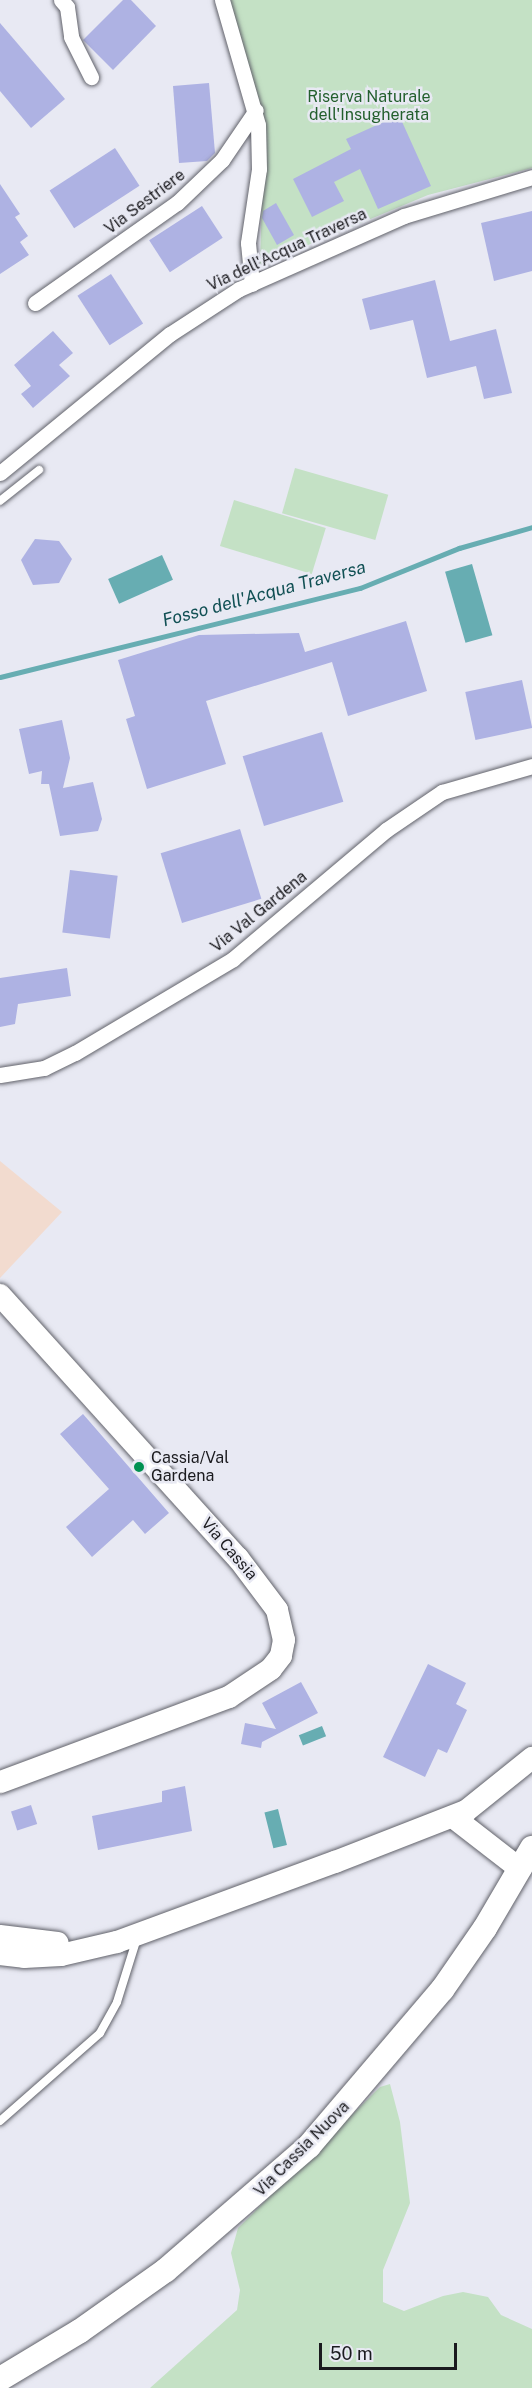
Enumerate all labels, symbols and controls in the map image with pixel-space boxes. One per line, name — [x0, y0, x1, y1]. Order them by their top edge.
park label: Riserva Naturale dell'Insugherata — [307, 87, 431, 125]
street label: Via Sestriere — [101, 166, 189, 238]
street label: Via dell'Acqua Traversa — [204, 205, 370, 295]
water label: Fosso dell'Acqua Traversa — [160, 556, 368, 632]
street label: Via Val Gardena — [207, 867, 311, 957]
place label: Cassia/Val Gardena — [151, 1448, 229, 1486]
marker: Cassia/Val Gardena — [132, 1460, 146, 1474]
street label: Via Cassia — [197, 1514, 261, 1584]
street label: Via Cassia Nuova — [250, 2097, 354, 2201]
scale bar — [322, 2331, 460, 2369]
text: 50 m — [330, 2343, 373, 2364]

